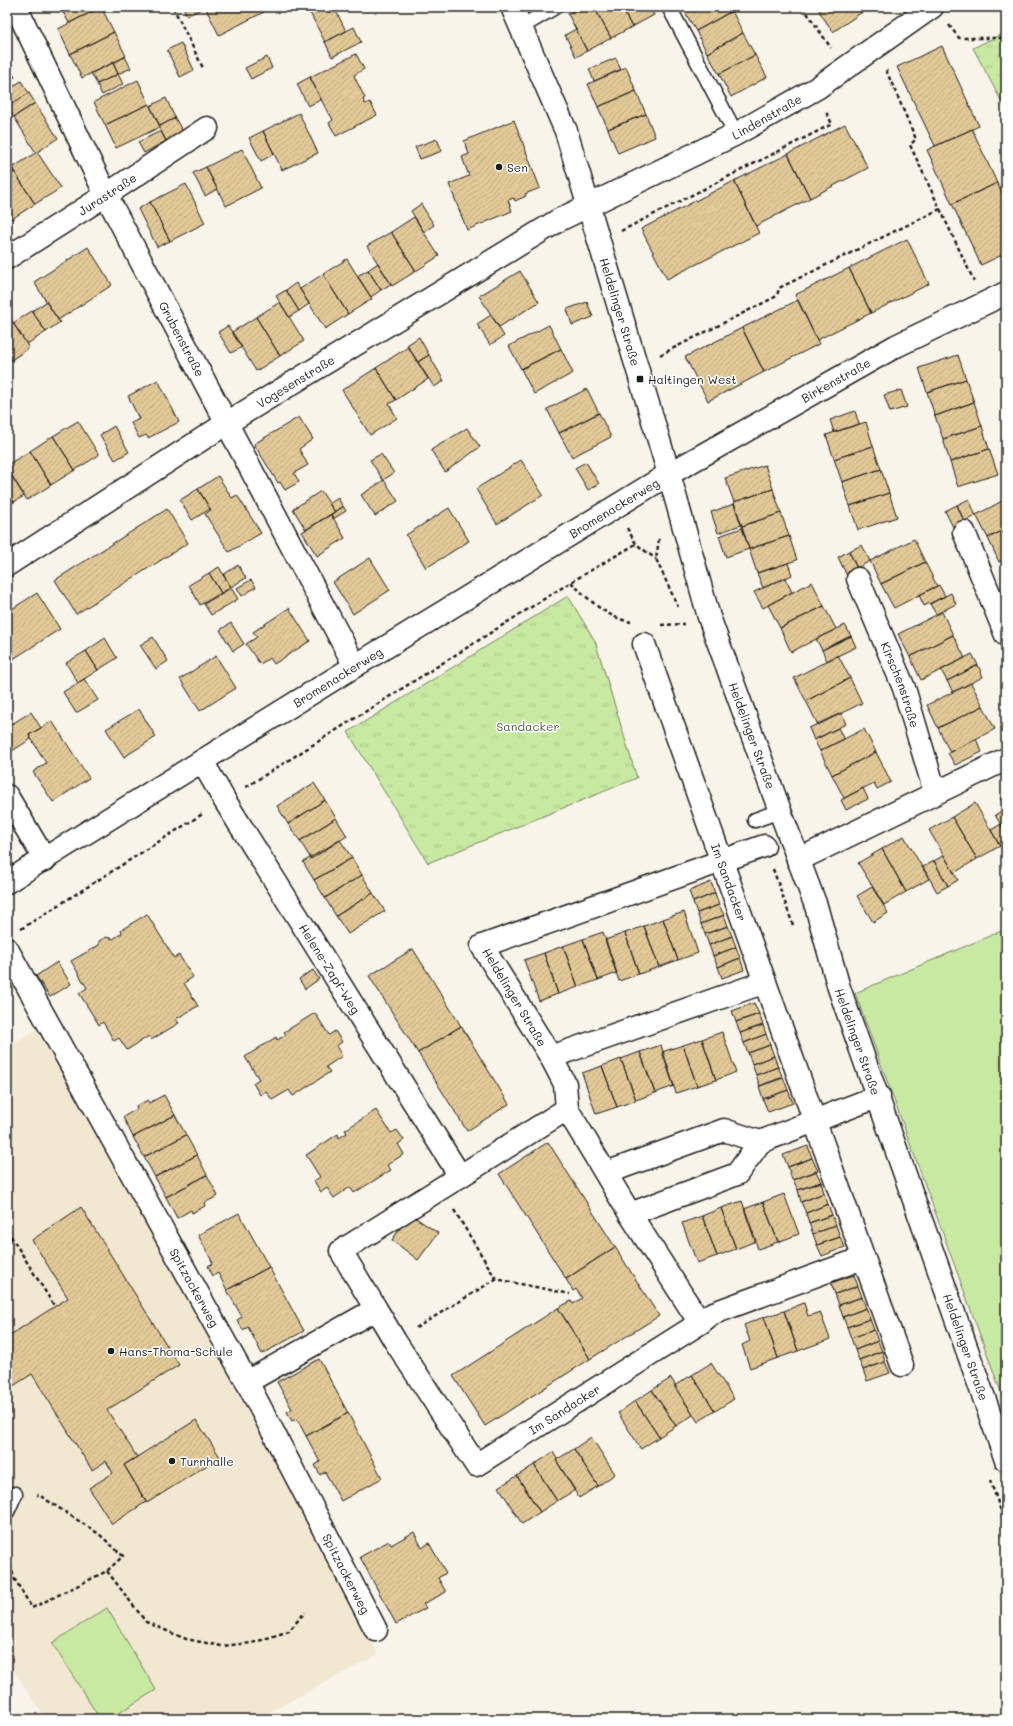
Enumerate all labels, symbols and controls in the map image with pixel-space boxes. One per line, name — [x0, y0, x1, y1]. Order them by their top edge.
street label: Lindenstraße — [729, 90, 805, 143]
place label: Sen — [507, 159, 528, 175]
marker: Sen — [494, 162, 504, 172]
street label: Jurastraße — [75, 169, 139, 219]
street label: Heldelinger Straße — [596, 256, 644, 368]
street label: Grubenstraße — [156, 298, 208, 379]
street label: Vogesenstraße — [253, 351, 337, 411]
street label: Birkenstraße — [798, 354, 873, 406]
place label: Haltingen West — [648, 371, 737, 387]
marker: Haltingen West — [635, 374, 645, 384]
street label: Bromenackerweg — [566, 474, 662, 541]
street label: Kirschenstraße — [877, 639, 923, 730]
street label: Bromenackerweg — [290, 643, 385, 711]
street label: Heldelinger Straße — [726, 680, 779, 791]
park label: Sandacker — [497, 718, 559, 734]
street label: Im Sandacker — [708, 841, 751, 923]
street label: Helene-Zapf-Weg — [296, 921, 364, 1017]
street label: Heldelinger Straße — [479, 945, 551, 1049]
street label: Heldelinger Straße — [832, 986, 884, 1097]
street label: Spitzackerweg — [166, 1245, 223, 1330]
street label: Heldelinger Straße — [940, 1291, 992, 1403]
place label: Hans-Thoma-Schule — [119, 1343, 233, 1359]
marker: Hans-Thoma-Schule — [106, 1346, 116, 1356]
street label: Im Sandacker — [525, 1380, 603, 1438]
place label: Turnhalle — [180, 1453, 234, 1469]
marker: Turnhalle — [167, 1456, 177, 1466]
street label: Spitzackerweg — [319, 1531, 374, 1616]

